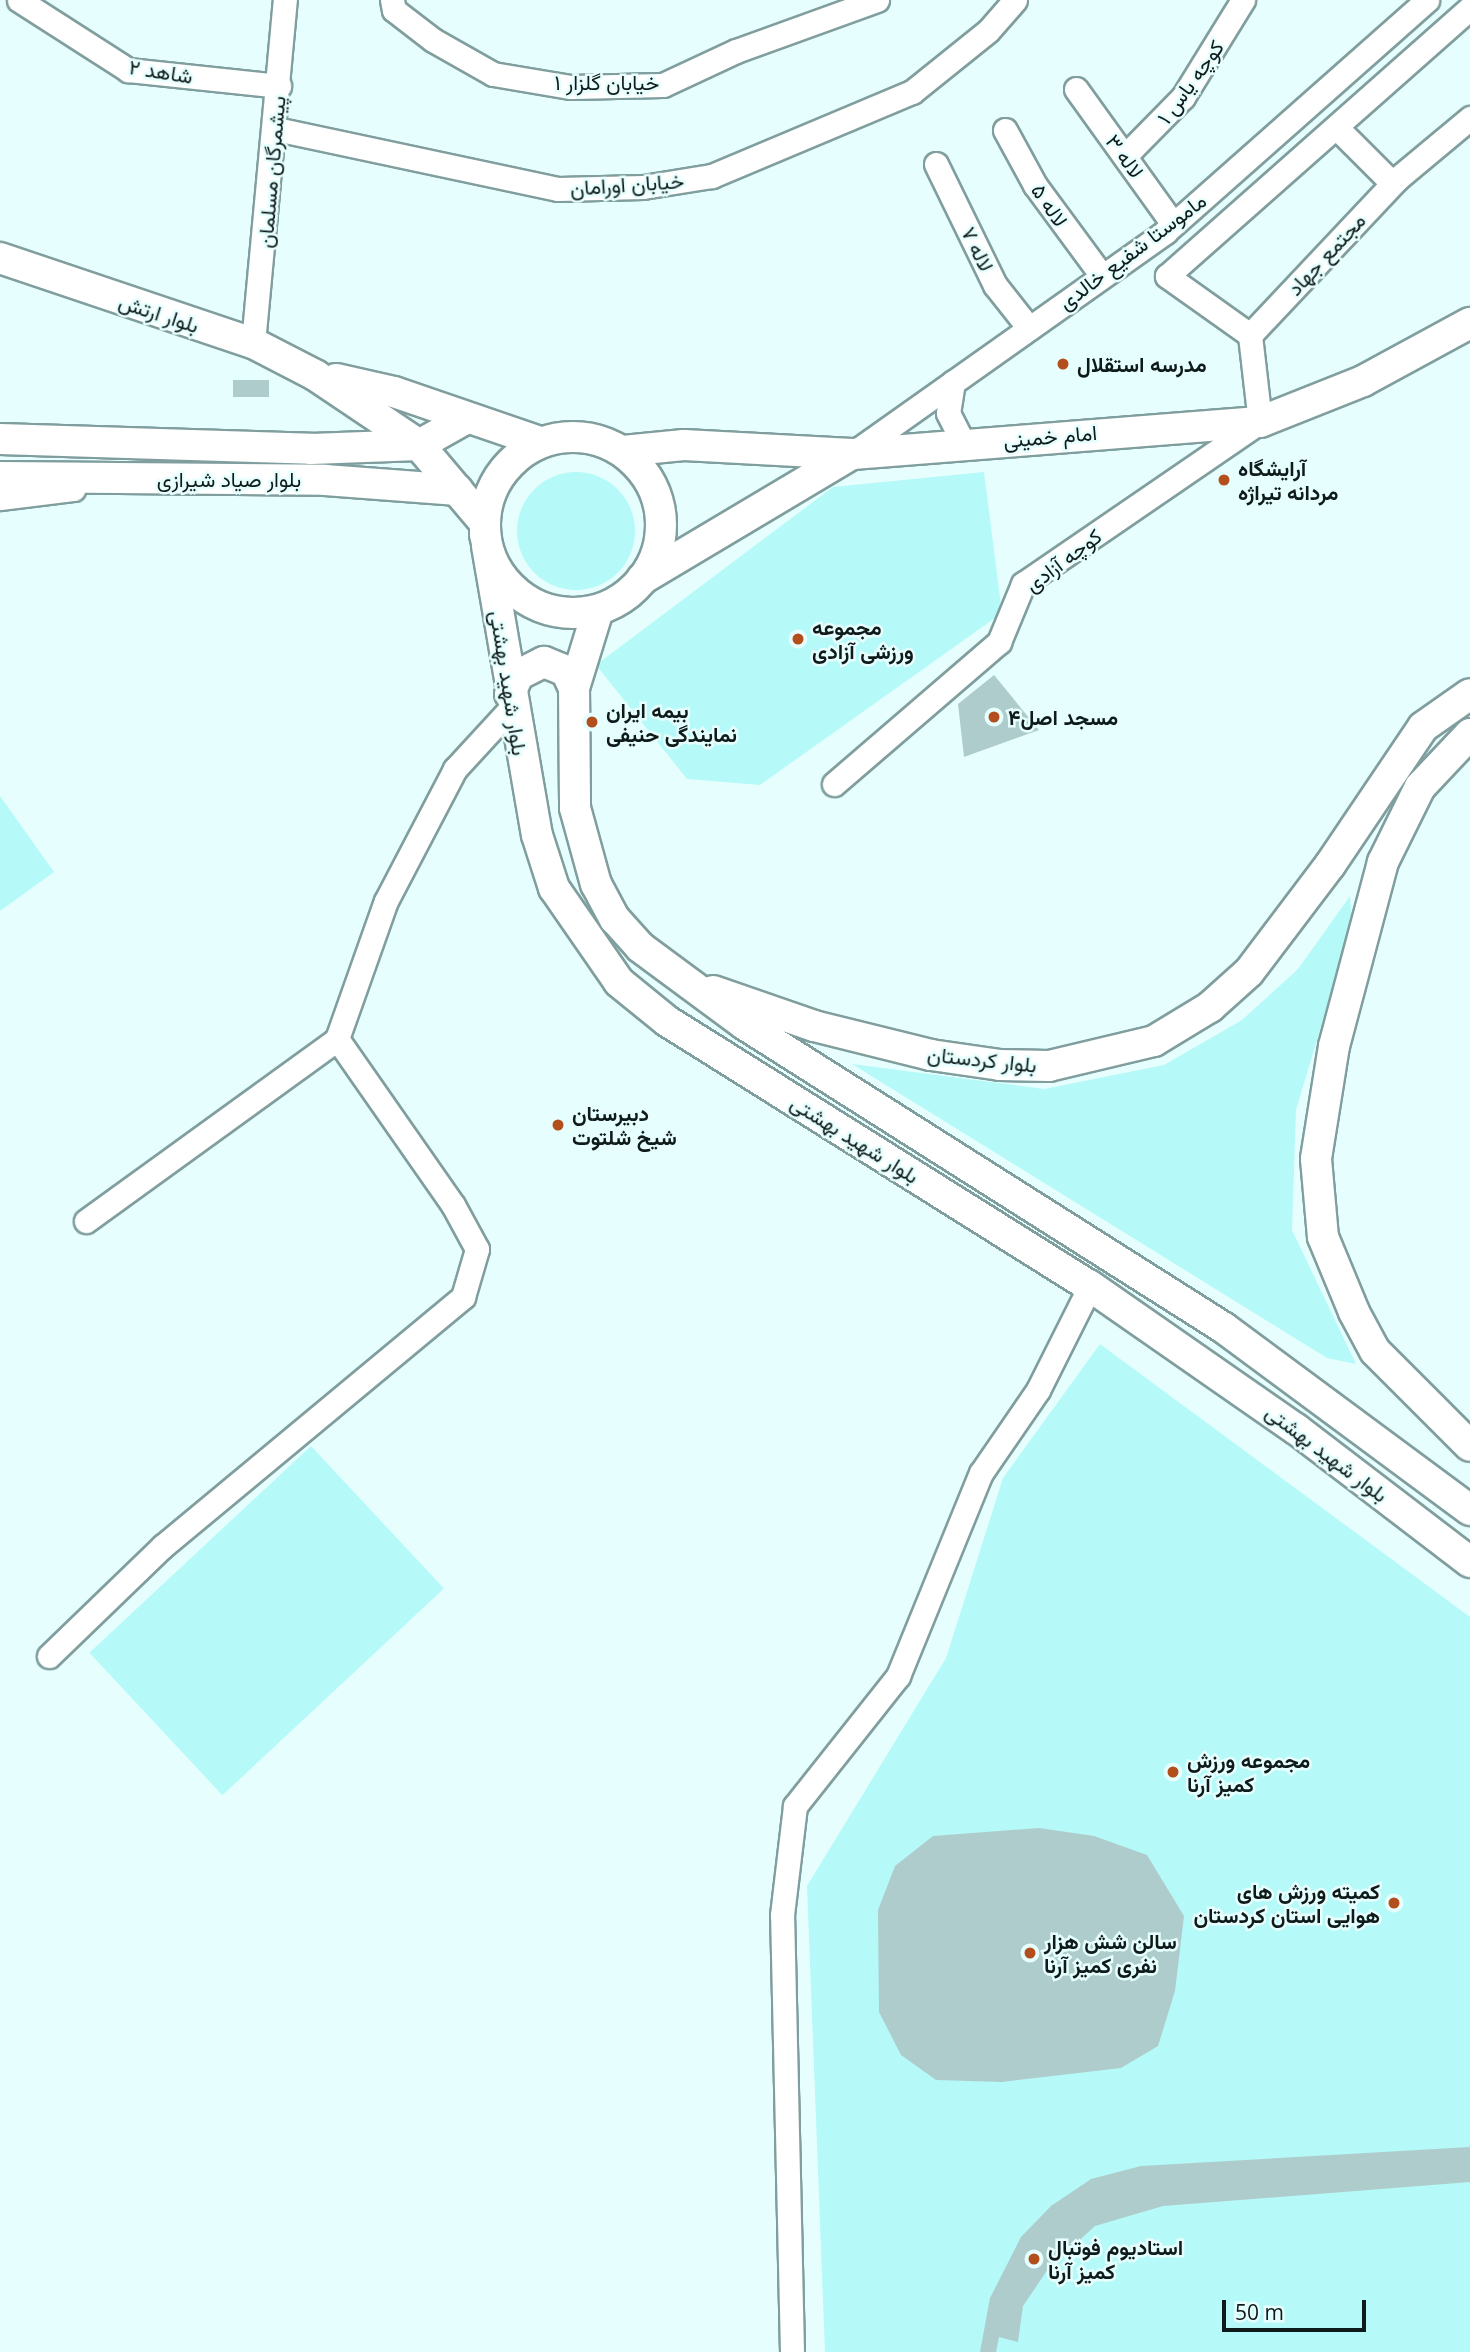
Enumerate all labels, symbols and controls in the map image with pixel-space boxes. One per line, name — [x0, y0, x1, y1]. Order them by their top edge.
street label: کوچه یاس ۱ — [1151, 35, 1229, 129]
street label: شاهد ۲ — [127, 54, 195, 88]
street label: خیابان گلزار ۱ — [555, 69, 659, 95]
street label: پیشمرگان مسلمان — [252, 95, 290, 249]
street label: لاله ۳ — [1101, 129, 1149, 183]
street label: خیابان اورامان — [569, 167, 685, 201]
street label: لاله ۵ — [1026, 179, 1074, 231]
street label: ماموستا شفیع خالدی — [1053, 187, 1211, 315]
street label: مجتمع جهاد — [1282, 208, 1370, 300]
street label: لاله ۷ — [956, 222, 1000, 276]
street label: بلوار ارتش — [116, 288, 202, 338]
place label: مدرسه استقلال — [1077, 351, 1207, 377]
marker: مدرسه استقلال — [1055, 356, 1071, 372]
street label: امام خمینی — [1002, 419, 1098, 453]
place label: آرایشگاه مردانه تیراژه — [1238, 455, 1338, 505]
street label: بلوار صیاد شیرازی — [157, 466, 301, 492]
marker: آرایشگاه مردانه تیراژه — [1216, 472, 1232, 488]
street label: کوچه آزادی — [1020, 523, 1106, 597]
street label: بلوار شهید بهشتی — [485, 609, 533, 757]
place label: مجموعه ورزشی آزادی — [812, 614, 914, 664]
marker: مجموعه ورزشی آزادی — [790, 631, 806, 647]
place label: بیمه ایران نمایندگی حنیفی — [606, 697, 737, 747]
place label: مسجد اصل۴ — [1008, 704, 1118, 730]
marker: مسجد اصل۴ — [986, 709, 1002, 725]
marker: بیمه ایران نمایندگی حنیفی — [584, 714, 600, 730]
street label: بلوار کردستان — [926, 1041, 1038, 1077]
street label: بلوار شهید بهشتی — [786, 1089, 924, 1189]
place label: دبیرستان شیخ شلتوت — [572, 1100, 677, 1150]
marker: دبیرستان شیخ شلتوت — [550, 1117, 566, 1133]
street label: بلوار شهید بهشتی — [1261, 1399, 1393, 1507]
place label: مجموعه ورزش کمیز آرنا — [1187, 1747, 1310, 1797]
marker: مجموعه ورزش کمیز آرنا — [1165, 1764, 1181, 1780]
place label: کمیته ورزش های هوایی استان کردستان — [1193, 1878, 1380, 1928]
marker: کمیته ورزش های هوایی استان کردستان — [1386, 1895, 1402, 1911]
place label: سالن شش هزار نفری کمیز آرنا — [1044, 1928, 1177, 1978]
marker: سالن شش هزار نفری کمیز آرنا — [1022, 1945, 1038, 1961]
place label: استادیوم فوتبال کمیز آرنا — [1048, 2234, 1183, 2284]
marker: استادیوم فوتبال کمیز آرنا — [1026, 2251, 1042, 2267]
scale bar — [1225, 2286, 1368, 2330]
text: 50 m — [1235, 2298, 1284, 2326]

